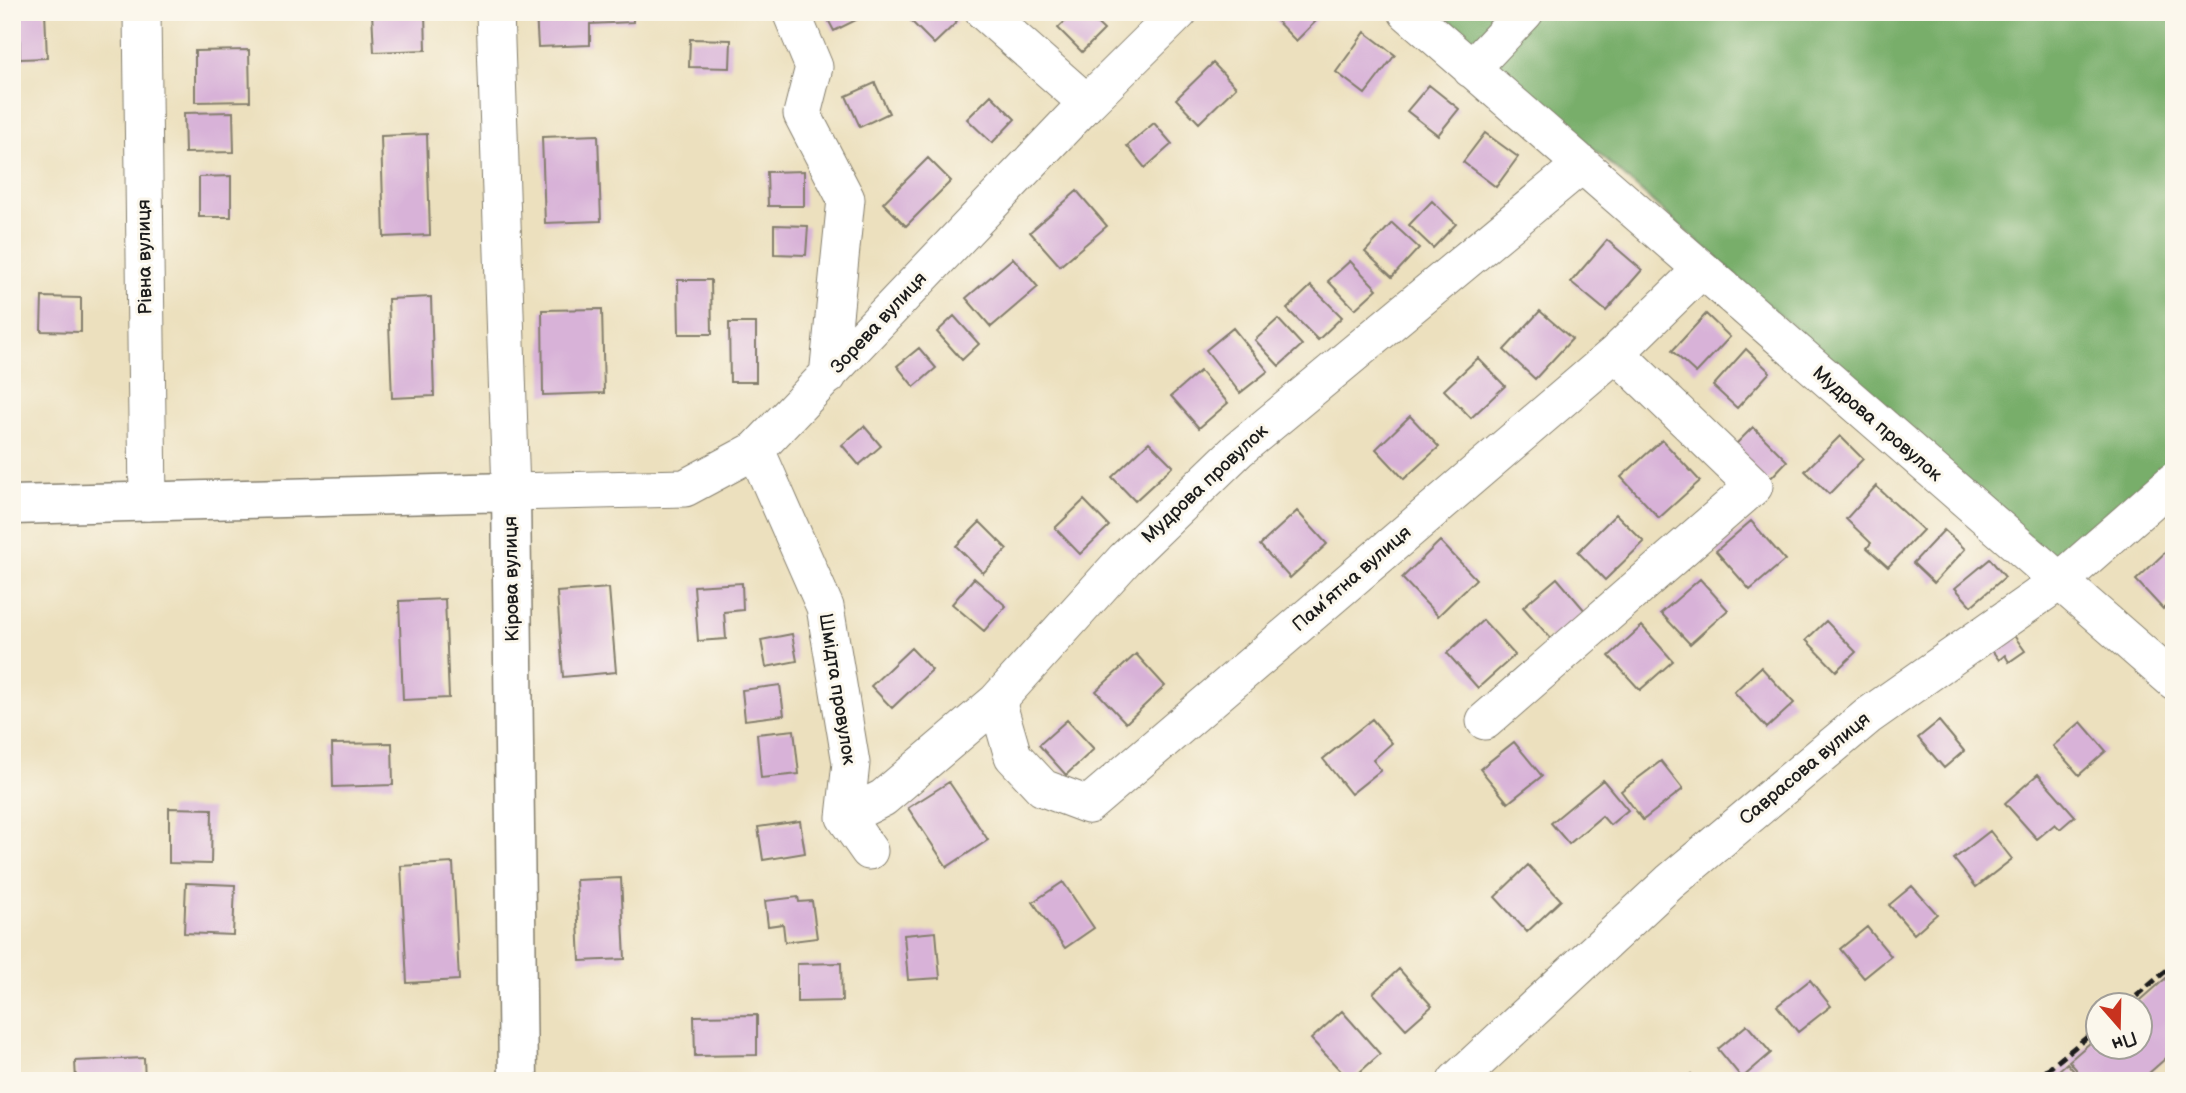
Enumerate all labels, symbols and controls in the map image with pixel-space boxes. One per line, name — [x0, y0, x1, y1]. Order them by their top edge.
street label: Рівна вулиця — [132, 199, 158, 315]
street label: Зорева вулиця — [826, 267, 932, 379]
street label: Мудрова провулок — [1807, 361, 1947, 487]
street label: Мудрова провулок — [1137, 420, 1273, 548]
street label: Кірова вулиця — [499, 516, 525, 642]
street label: Пам’ятна вулиця — [1288, 521, 1416, 637]
street label: Шмідта провулок — [814, 612, 860, 766]
street label: Саврасова вулиця — [1735, 708, 1875, 830]
north arrow — [2084, 992, 2154, 1062]
text: Пн — [2108, 1025, 2140, 1056]

